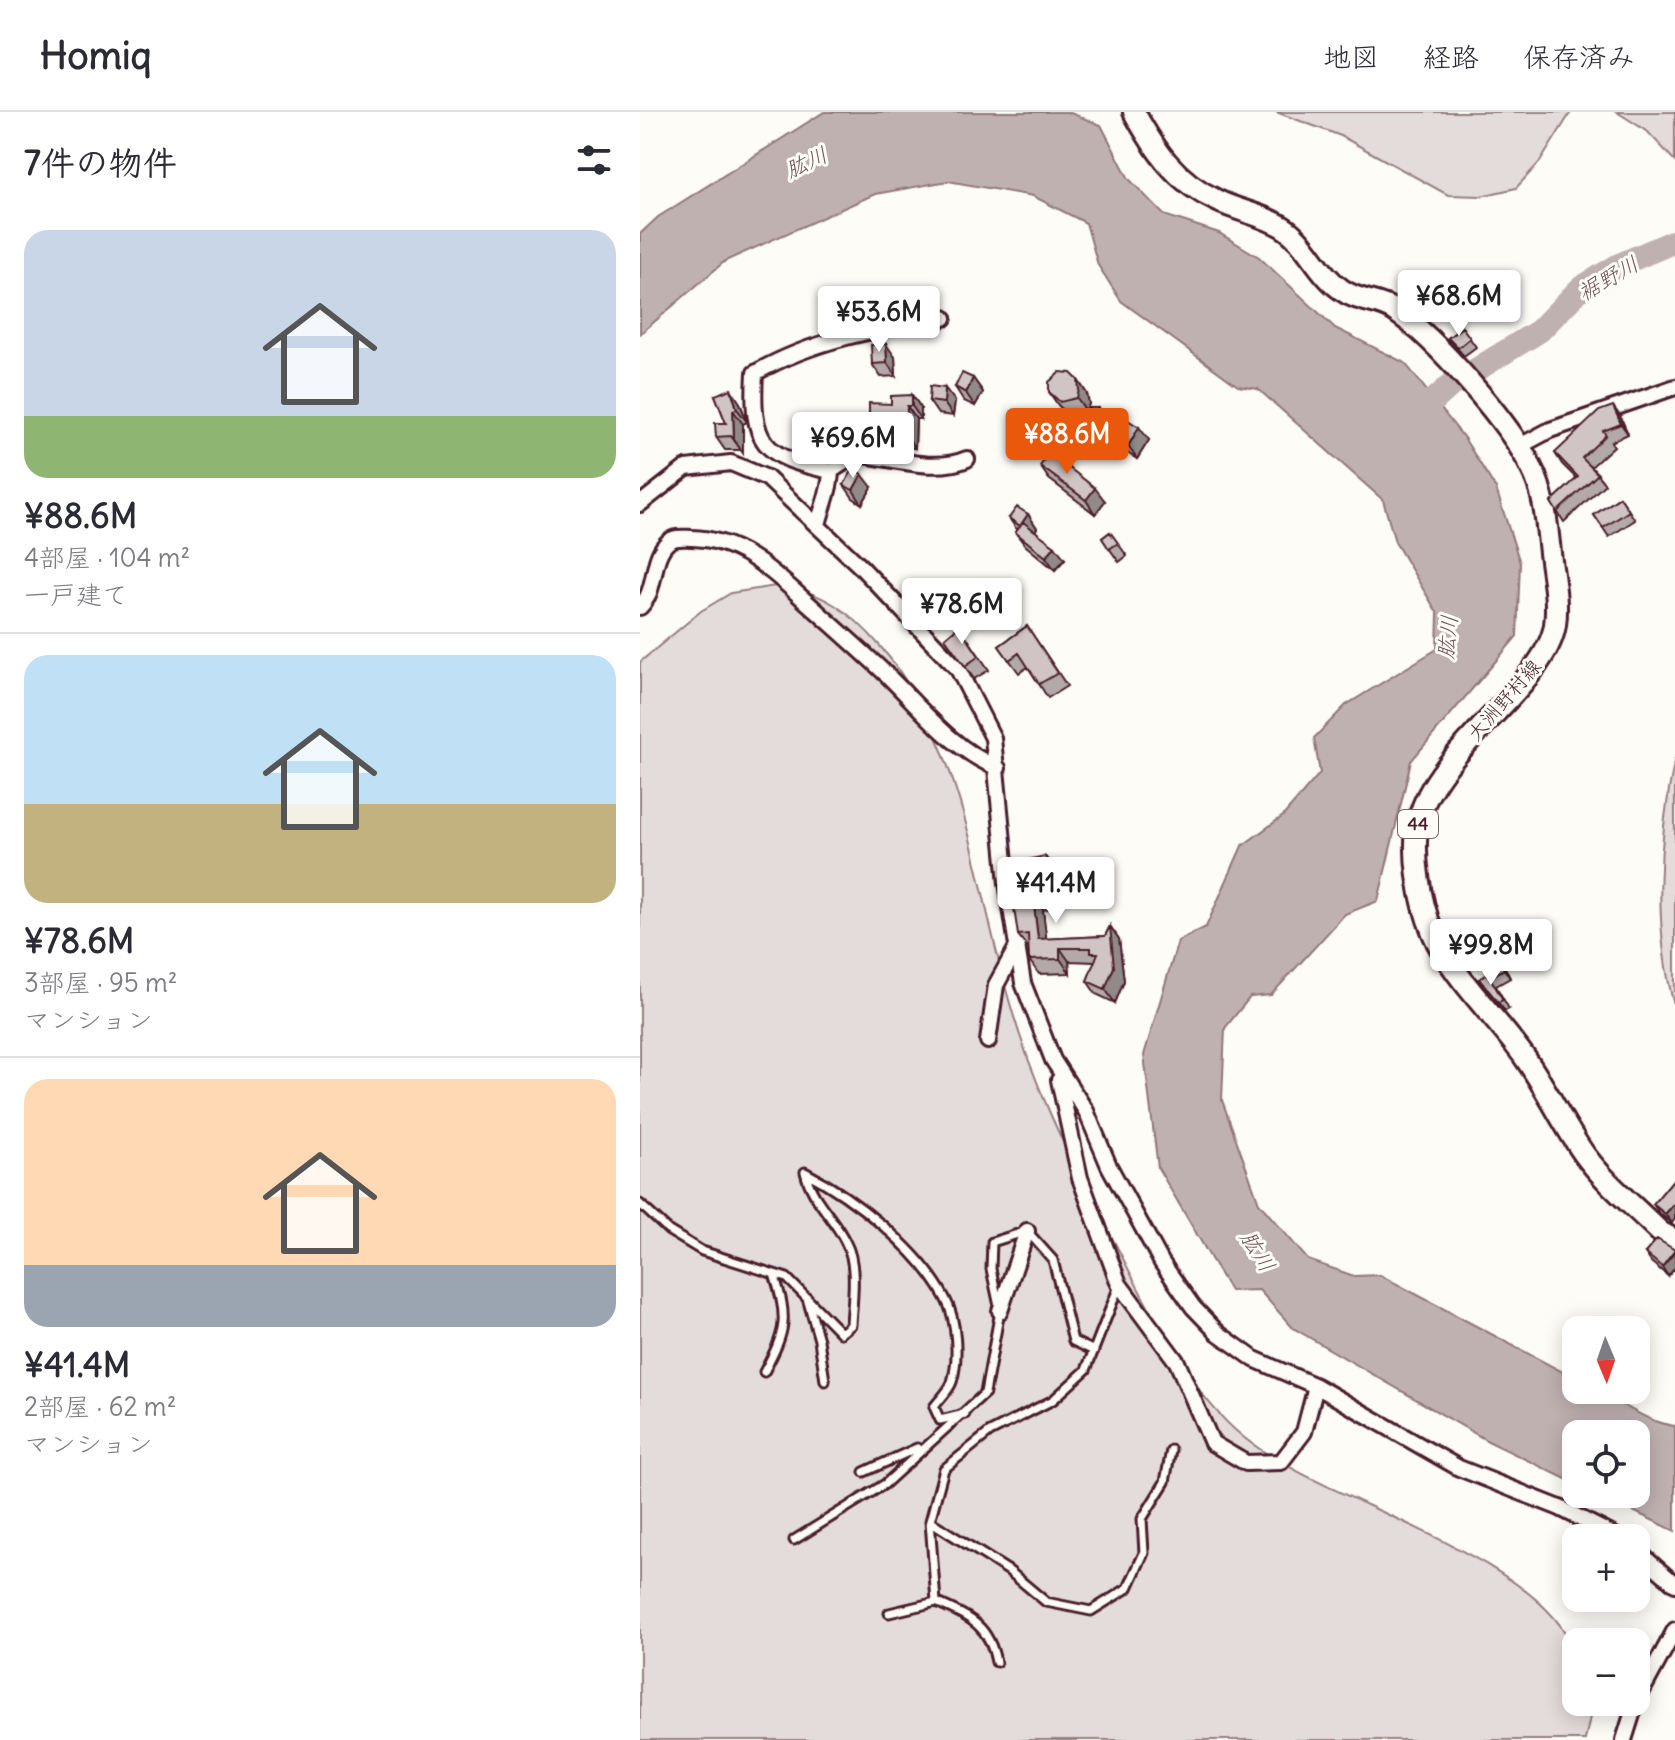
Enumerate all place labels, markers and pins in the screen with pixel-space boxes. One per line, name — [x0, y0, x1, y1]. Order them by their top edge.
pin: ¥68.6M — [1394, 270, 1524, 338]
pin: ¥53.6M — [814, 286, 944, 354]
pin: ¥88.6M — [1002, 408, 1132, 476]
pin: ¥69.6M — [788, 412, 918, 480]
pin: ¥78.6M — [897, 578, 1027, 646]
pin: ¥41.4M — [991, 857, 1121, 925]
pin: ¥99.8M — [1426, 919, 1556, 987]

